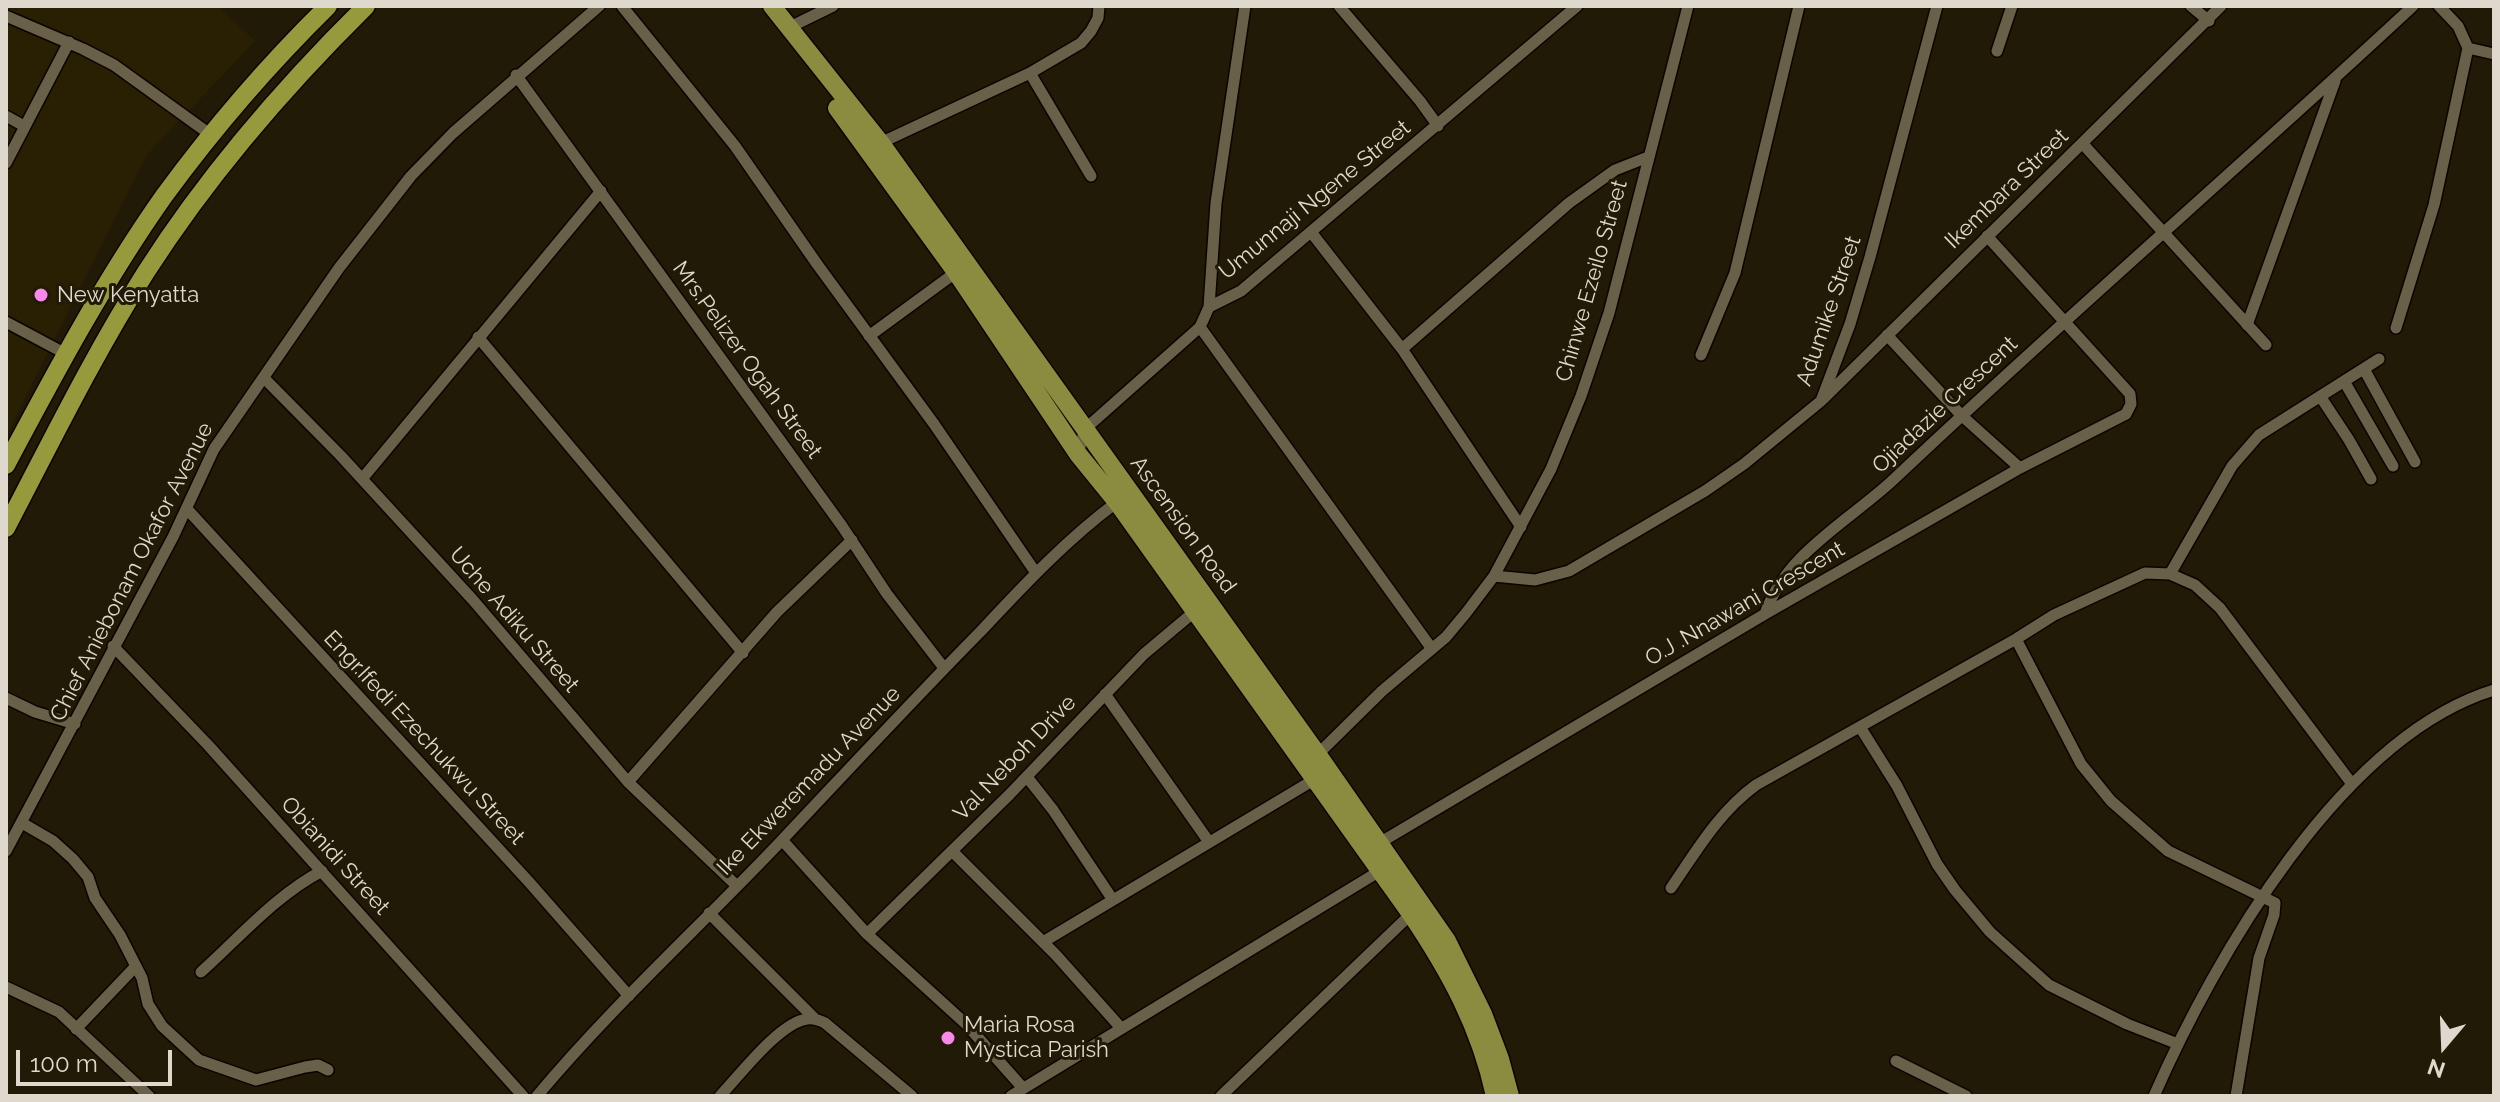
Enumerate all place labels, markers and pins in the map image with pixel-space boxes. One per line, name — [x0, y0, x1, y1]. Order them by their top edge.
place label: New Kenyatta — [57, 282, 199, 308]
marker: New Kenyatta — [32, 286, 50, 304]
place label: Maria Rosa Mystica Parish — [964, 1012, 1109, 1064]
marker: Maria Rosa Mystica Parish — [939, 1029, 957, 1047]

